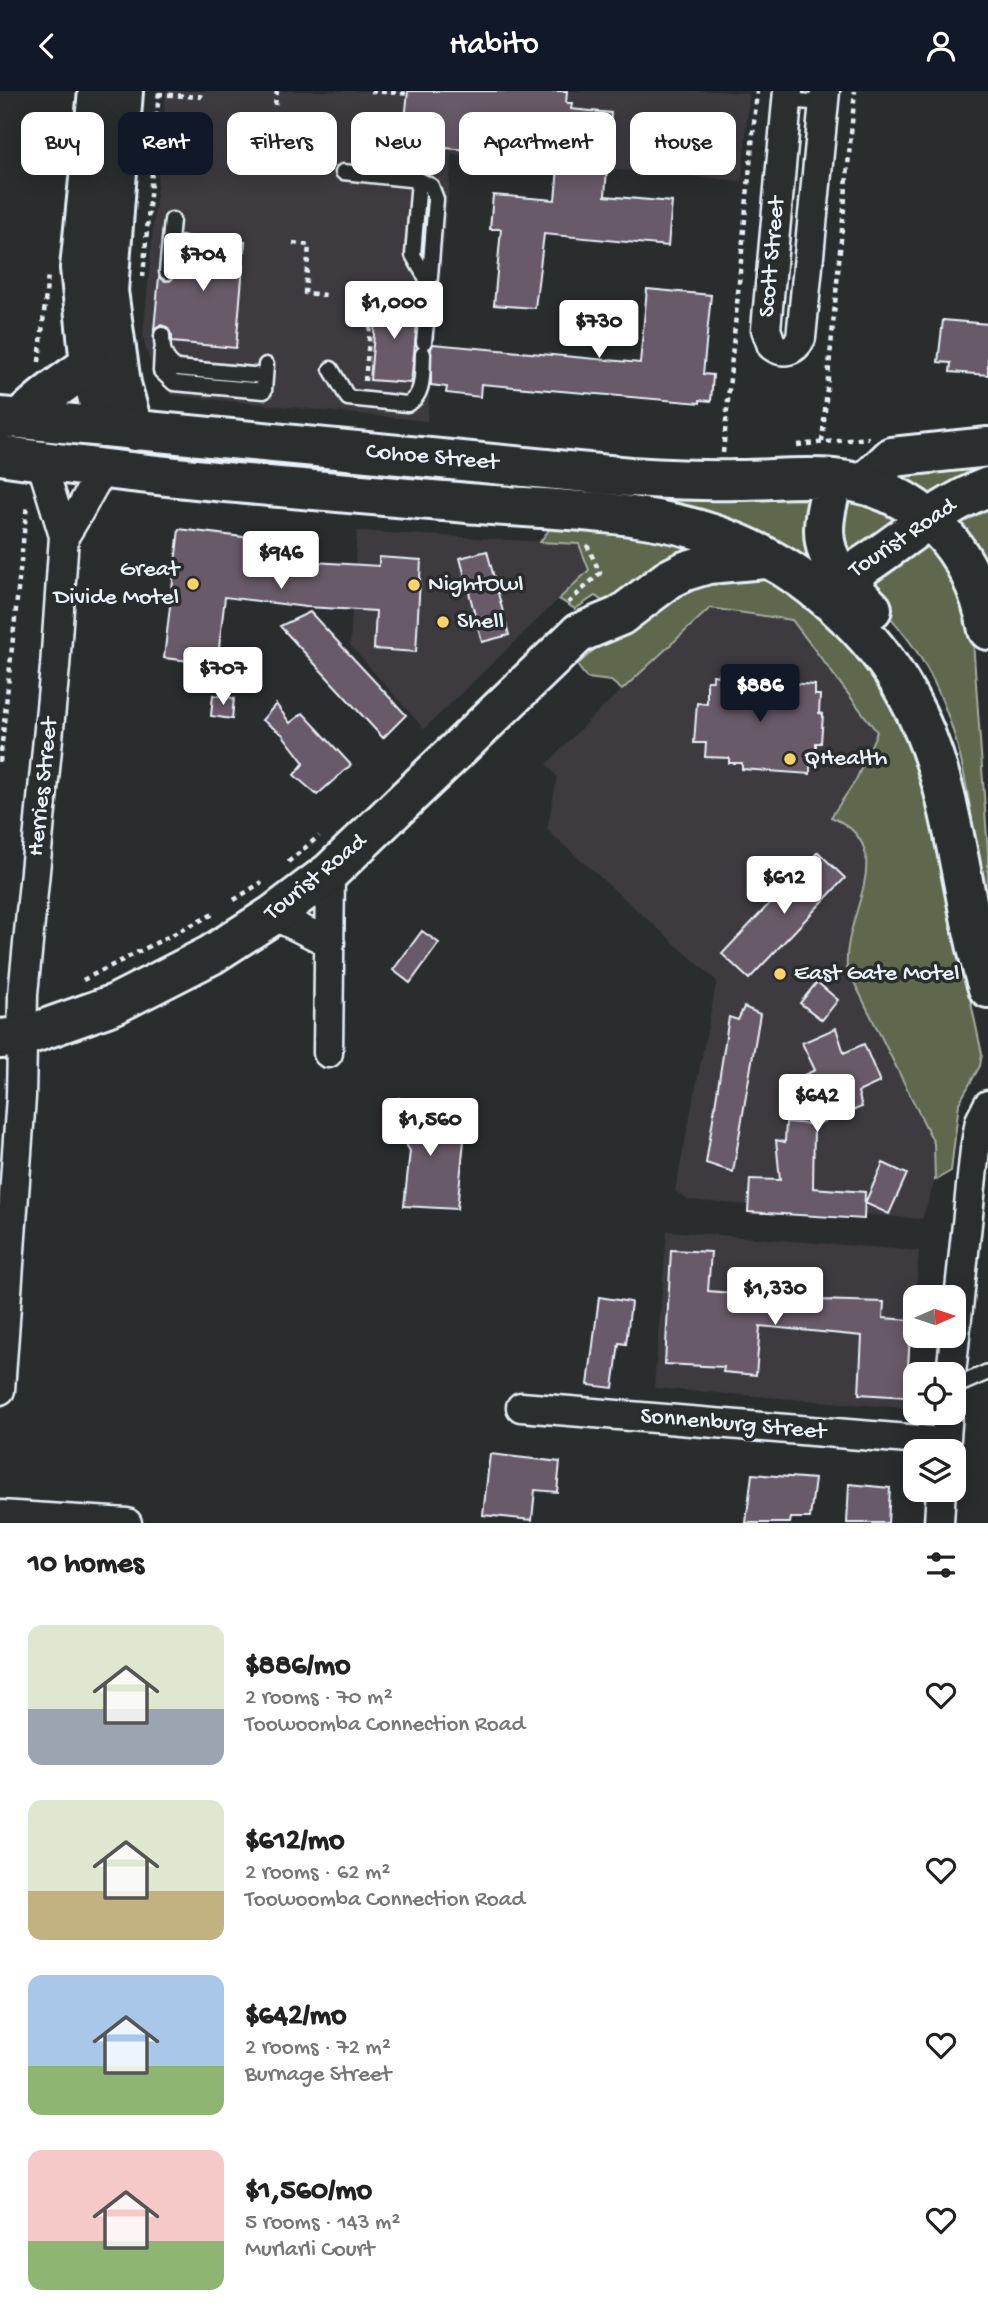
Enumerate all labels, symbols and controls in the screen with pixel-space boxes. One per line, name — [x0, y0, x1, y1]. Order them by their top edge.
icon: back — [28, 27, 66, 65]
text: Habito — [449, 27, 539, 65]
icon: person — [922, 27, 960, 65]
chip: Buy — [21, 112, 104, 175]
chip: Rent — [118, 112, 213, 175]
chip: Filters — [227, 112, 337, 175]
chip: New — [351, 112, 445, 175]
chip: Apartment — [459, 112, 616, 175]
chip: House — [630, 112, 736, 175]
street label: Scott Street — [753, 193, 793, 319]
pin: $704 — [162, 233, 244, 293]
text: $704 — [180, 242, 226, 269]
pin: $1,000 — [337, 281, 451, 341]
text: $1,000 — [361, 290, 427, 317]
pin: $730 — [558, 301, 640, 360]
text: $730 — [575, 309, 623, 336]
street label: Cohoe Street — [365, 438, 502, 478]
street label: Tourist Road — [842, 491, 964, 587]
pin: $946 — [240, 531, 322, 591]
text: $946 — [259, 540, 303, 567]
place label: Great Divide Motel — [52, 556, 181, 613]
place label: NightOwl — [428, 571, 524, 600]
marker: Great Divide Motel — [185, 576, 201, 592]
marker: NightOwl — [406, 577, 422, 593]
place label: Shell — [457, 608, 504, 637]
marker: Shell — [435, 614, 451, 630]
pin: $707 — [182, 647, 264, 707]
text: $707 — [199, 656, 247, 683]
pin: $886 — [719, 665, 801, 724]
text: $886 — [736, 673, 784, 700]
street label: Herries Street — [22, 714, 66, 858]
place label: QHealth — [804, 745, 888, 774]
marker: QHealth — [782, 751, 798, 767]
street label: Tourist Road — [257, 827, 375, 929]
pin: $612 — [743, 857, 825, 916]
text: $612 — [763, 865, 805, 892]
place label: East Gate Motel — [794, 960, 960, 989]
marker: East Gate Motel — [772, 966, 788, 982]
pin: $642 — [776, 1075, 858, 1134]
text: $642 — [795, 1083, 839, 1110]
pin: $1,560 — [373, 1098, 487, 1158]
text: $1,560 — [398, 1107, 462, 1134]
pin: $1,330 — [718, 1267, 832, 1327]
text: $1,330 — [743, 1276, 807, 1303]
north arrow — [903, 1285, 966, 1347]
map controls — [903, 1285, 966, 1502]
button: locate — [903, 1362, 966, 1425]
street label: Sonnenburg Street — [639, 1402, 829, 1448]
button: layers — [903, 1439, 966, 1502]
icon: filters — [922, 1546, 960, 1584]
text: 10 homes — [28, 1548, 144, 1583]
text: $886/mo — [245, 1650, 351, 1685]
icon: home — [84, 1653, 168, 1737]
icon: heart — [922, 1676, 960, 1714]
text: 2 rooms · 70 m² — [245, 1685, 393, 1712]
text: Toowoomba Connection Road — [245, 1712, 525, 1739]
text: $612/mo — [245, 1825, 345, 1860]
icon: home — [84, 1828, 168, 1912]
icon: heart — [922, 1851, 960, 1889]
text: 2 rooms · 62 m² — [245, 1860, 390, 1887]
text: Toowoomba Connection Road — [245, 1887, 525, 1914]
text: $642/mo — [245, 2000, 347, 2035]
icon: home — [84, 2003, 168, 2087]
icon: heart — [922, 2026, 960, 2064]
text: 2 rooms · 72 m² — [245, 2035, 391, 2062]
text: Burnage Street — [245, 2062, 391, 2089]
text: $1,560/mo — [245, 2175, 372, 2210]
icon: home — [84, 2178, 168, 2262]
icon: heart — [922, 2201, 960, 2239]
text: 5 rooms · 143 m² — [245, 2210, 400, 2237]
text: Murlarli Court — [245, 2237, 374, 2264]

